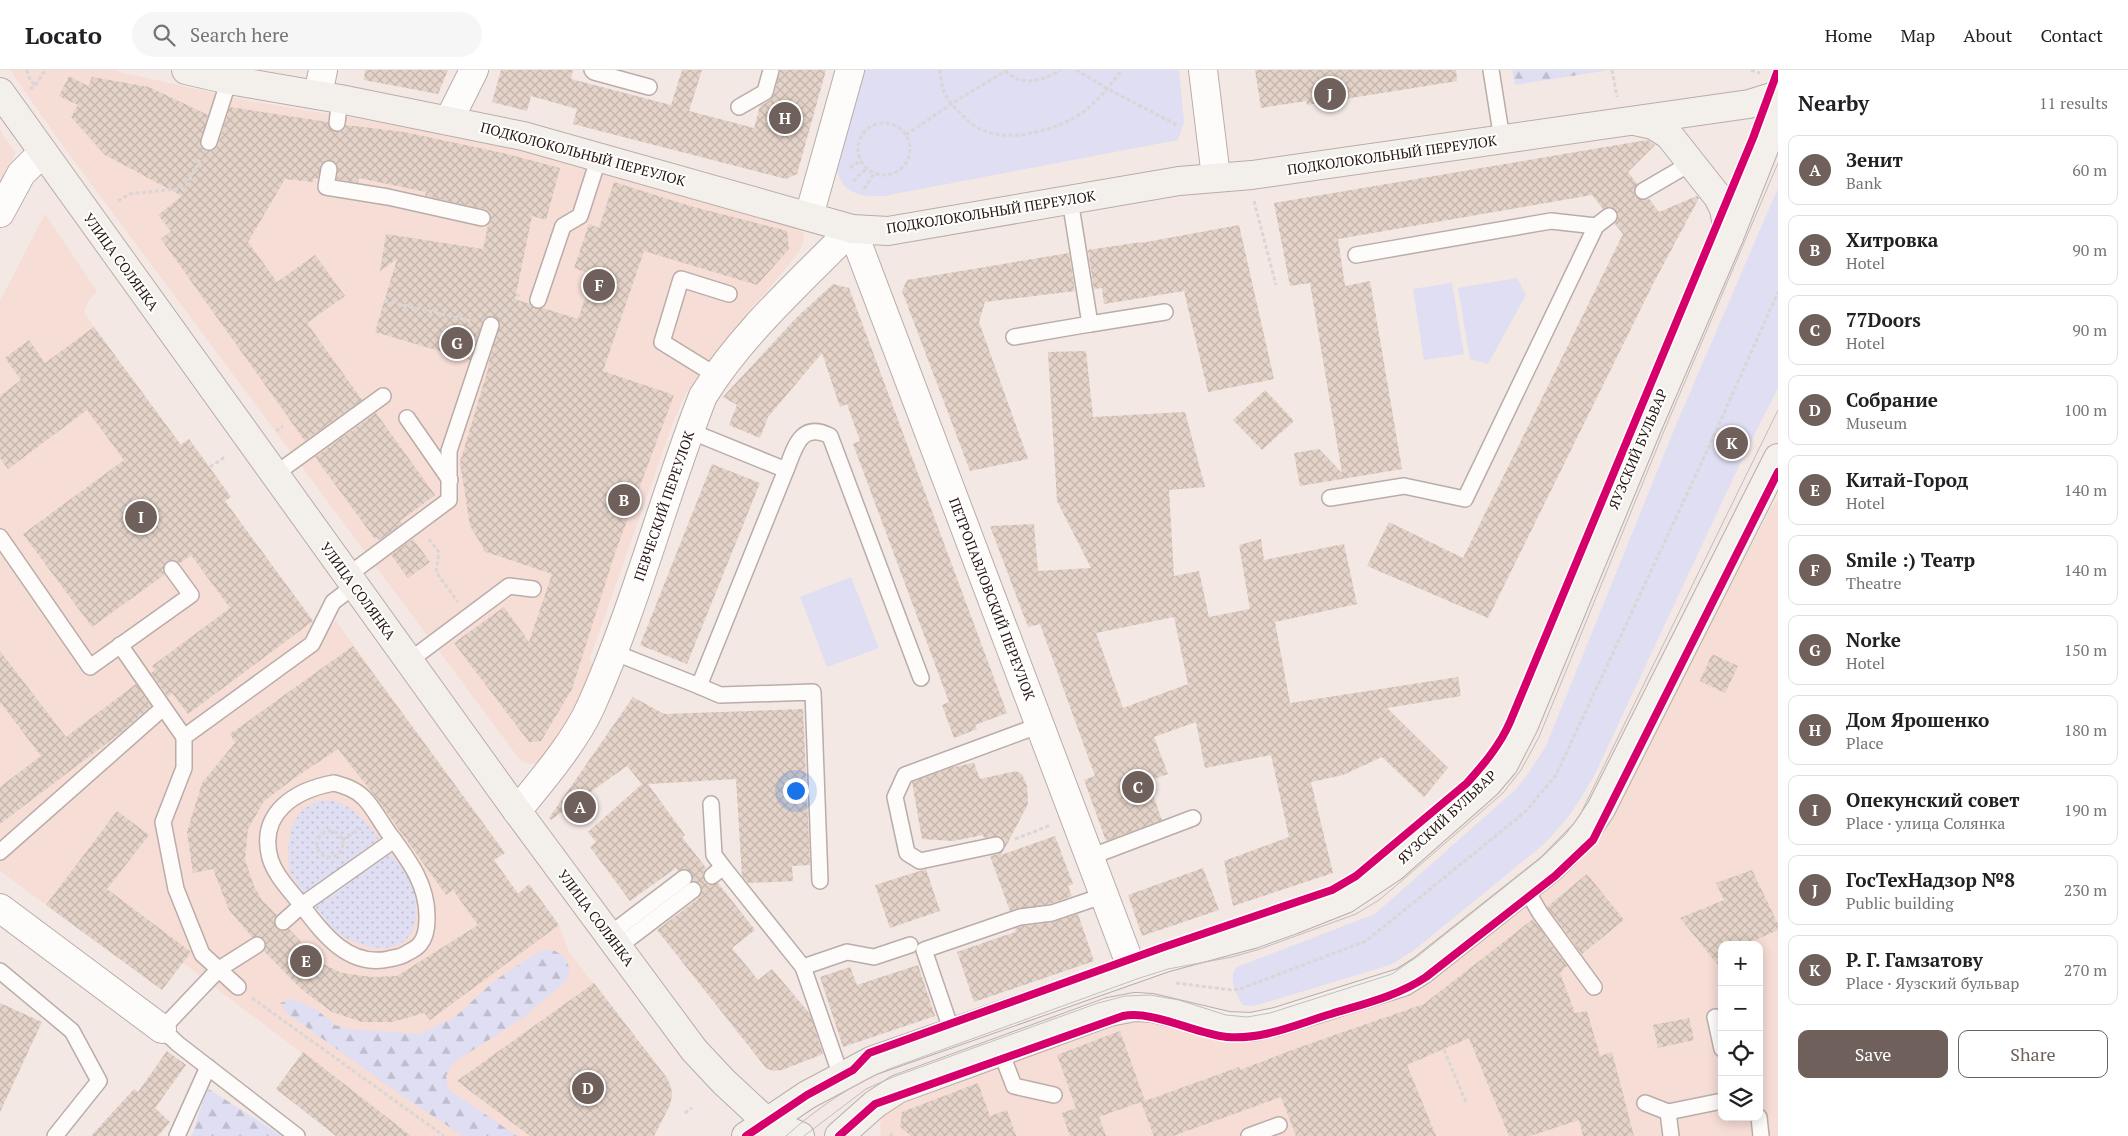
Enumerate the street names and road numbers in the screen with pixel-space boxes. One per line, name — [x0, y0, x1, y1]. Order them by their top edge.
street label: ПОДКОЛОКОЛЬНЫЙ ПЕРЕУЛОК — [478, 117, 689, 190]
street label: ПОДКОЛОКОЛЬНЫЙ ПЕРЕУЛОК — [1286, 130, 1499, 179]
street label: ПОДКОЛОКОЛЬНЫЙ ПЕРЕУЛОК — [885, 185, 1098, 237]
street label: УЛИЦА СОЛЯНКА — [79, 209, 164, 315]
street label: ЯУЗСКИЙ БУЛЬВАР — [1604, 386, 1672, 512]
street label: ПЕВЧЕСКИЙ ПЕРЕУЛОК — [629, 427, 699, 584]
street label: ПЕТРОПАВЛОВСКИЙ ПЕРЕУЛОК — [945, 495, 1040, 704]
street label: УЛИЦА СОЛЯНКА — [316, 538, 401, 644]
street label: ЯУЗСКИЙ БУЛЬВАР — [1393, 766, 1500, 868]
street label: УЛИЦА СОЛЯНКА — [554, 865, 639, 970]

